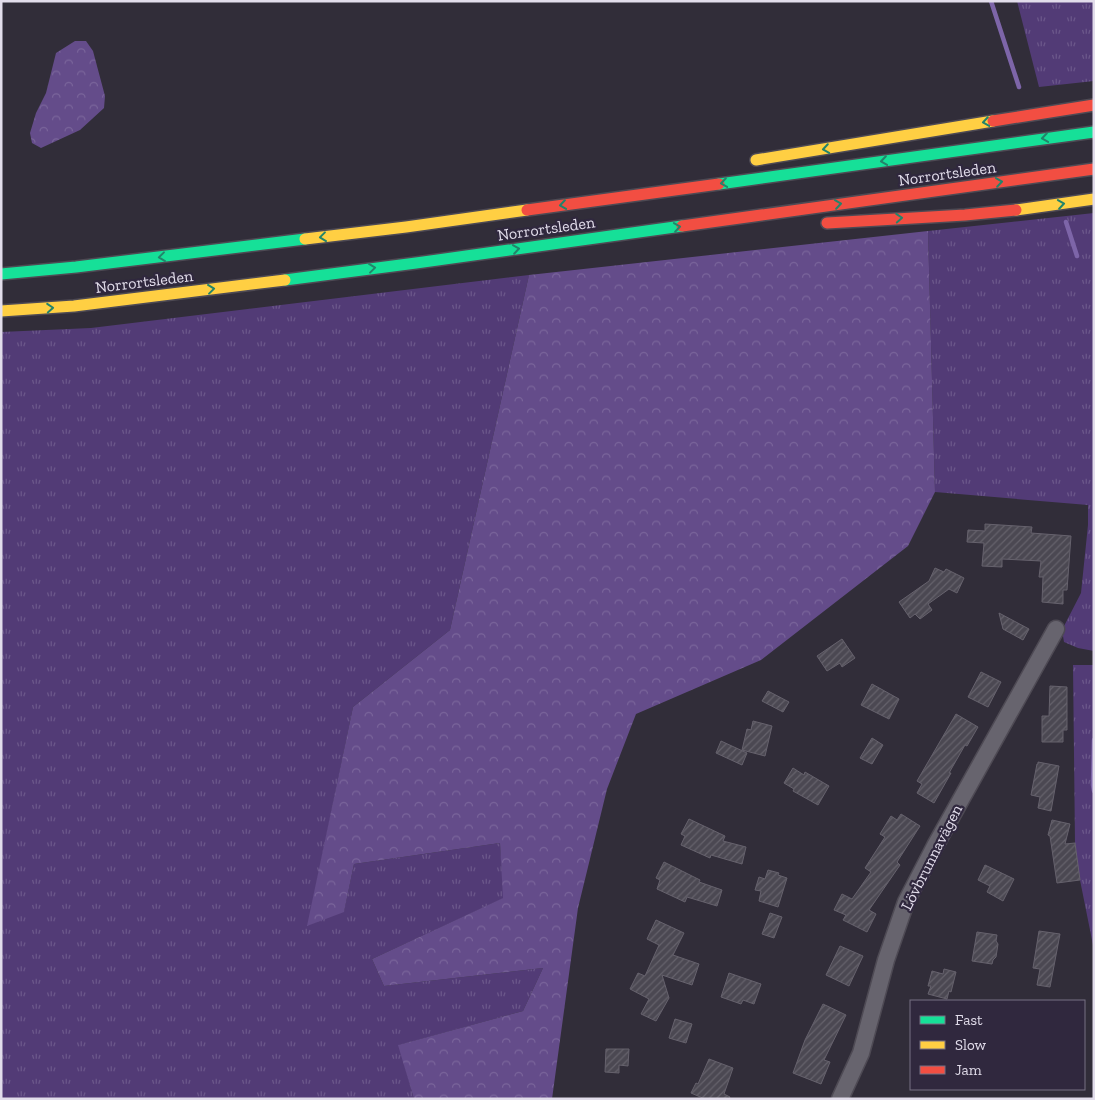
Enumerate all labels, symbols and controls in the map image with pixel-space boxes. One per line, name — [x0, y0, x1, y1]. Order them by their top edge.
one-way arrow — [982, 116, 990, 127]
one-way arrow — [1041, 133, 1050, 143]
one-way arrow — [821, 143, 830, 153]
one-way arrow — [880, 155, 889, 165]
street label: Norrortsleden — [897, 157, 998, 190]
one-way arrow — [719, 177, 727, 188]
one-way arrow — [995, 177, 1003, 188]
one-way arrow — [1057, 199, 1065, 209]
one-way arrow — [558, 200, 567, 210]
one-way arrow — [833, 200, 842, 210]
street label: Norrortsleden — [496, 212, 597, 245]
one-way arrow — [896, 213, 904, 224]
one-way arrow — [673, 222, 681, 233]
one-way arrow — [319, 231, 327, 242]
one-way arrow — [512, 244, 520, 255]
one-way arrow — [157, 251, 165, 262]
one-way arrow — [368, 264, 377, 274]
street label: Norrortsleden — [94, 266, 195, 297]
one-way arrow — [208, 284, 216, 295]
one-way arrow — [46, 303, 54, 314]
street label: Lövbrunnavägen — [897, 800, 967, 913]
legend — [910, 1000, 1085, 1090]
text: Fast — [955, 1011, 983, 1029]
text: Slow — [955, 1036, 987, 1054]
text: Jam — [955, 1061, 982, 1079]

